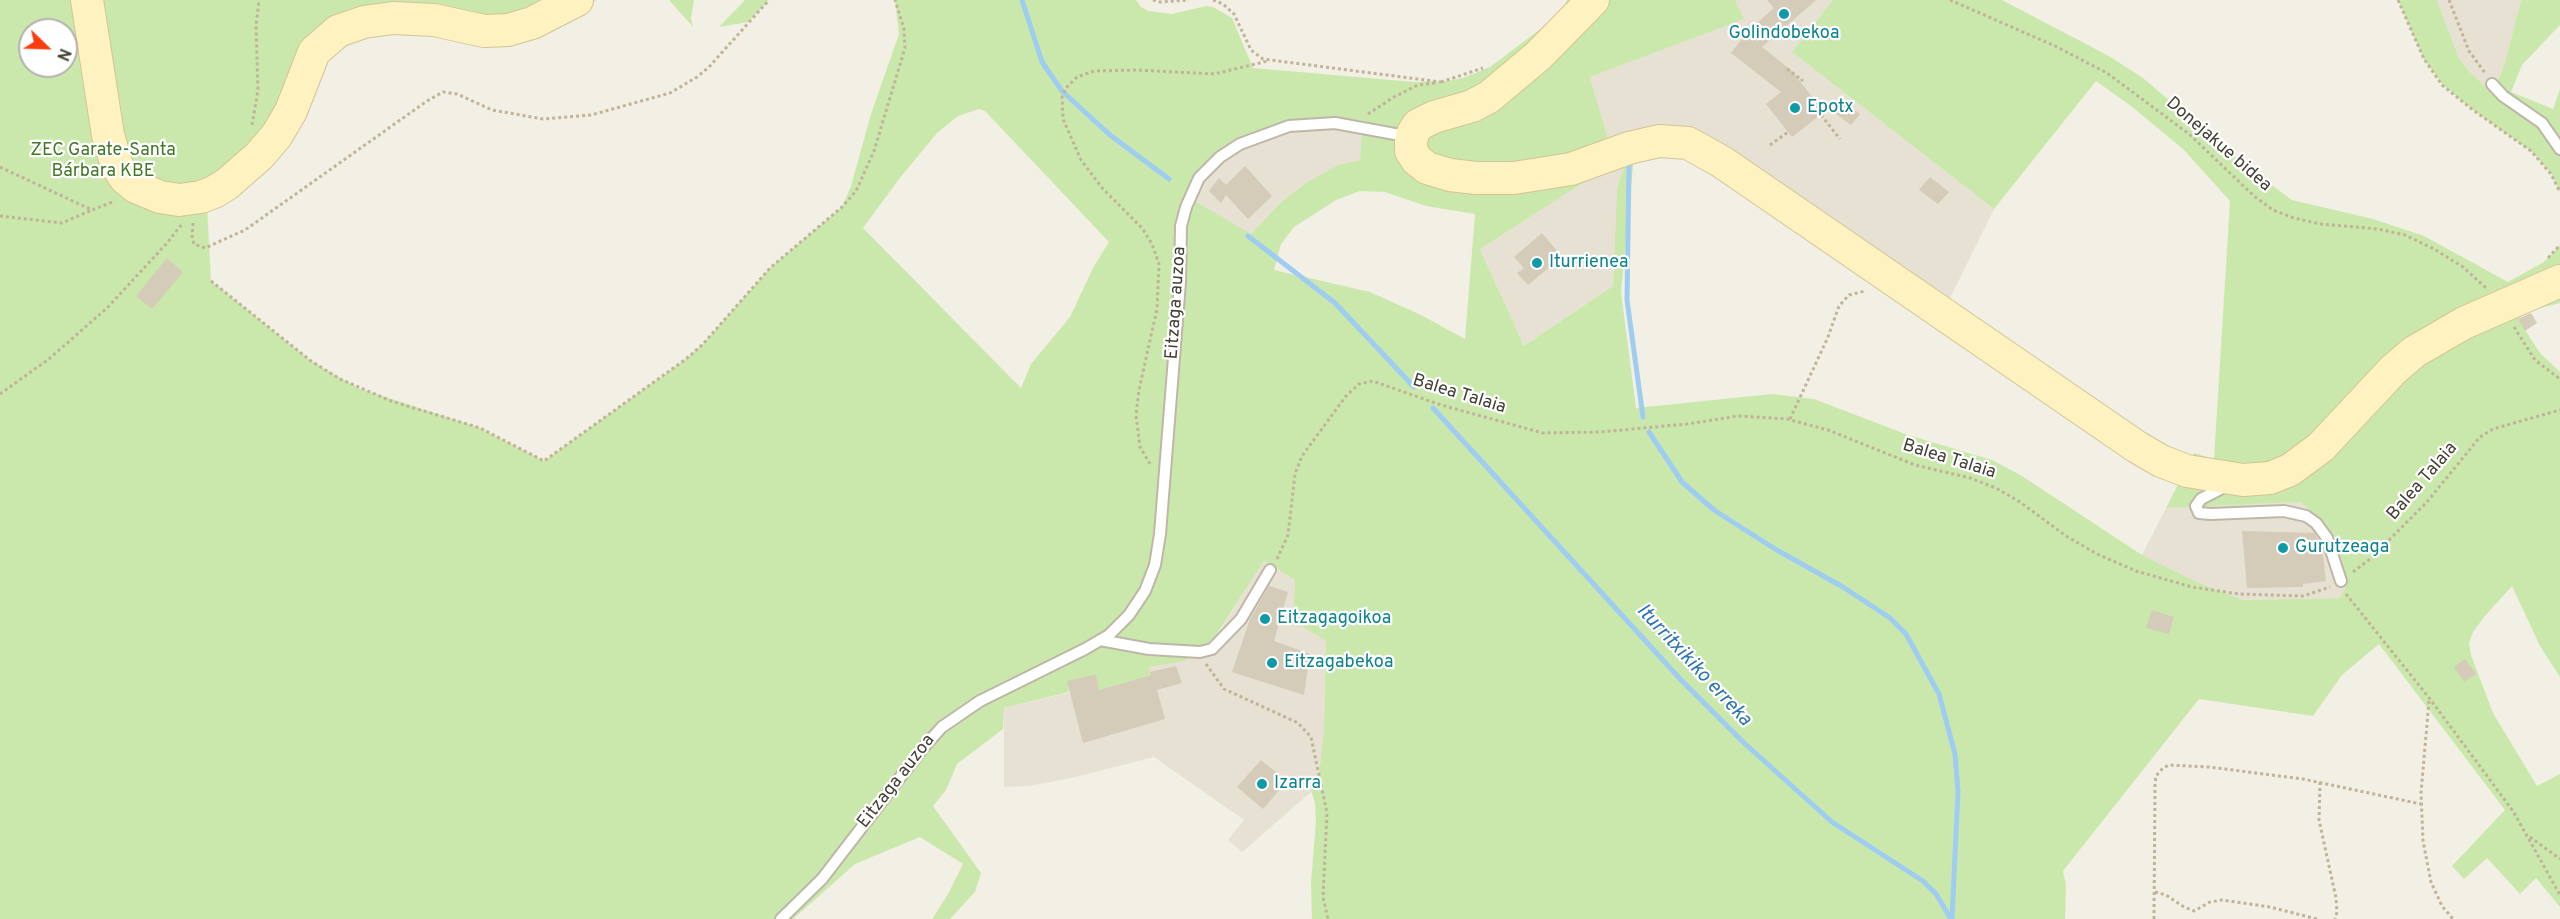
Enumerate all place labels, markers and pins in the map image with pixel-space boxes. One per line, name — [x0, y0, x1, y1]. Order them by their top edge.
marker: Golindobekoa — [1777, 7, 1791, 21]
place label: Golindobekoa — [1728, 23, 1840, 45]
place label: Epotx — [1807, 97, 1854, 119]
marker: Epotx — [1788, 101, 1802, 115]
place label: Iturrienea — [1549, 252, 1628, 274]
marker: Iturrienea — [1530, 256, 1544, 270]
place label: Gurutzeaga — [2295, 537, 2389, 559]
marker: Gurutzeaga — [2276, 541, 2290, 555]
place label: Eitzagagoikoa — [1277, 608, 1391, 630]
marker: Eitzagagoikoa — [1258, 612, 1272, 626]
place label: Eitzagabekoa — [1284, 652, 1393, 674]
marker: Eitzagabekoa — [1265, 656, 1279, 670]
place label: Izarra — [1274, 773, 1321, 795]
marker: Izarra — [1255, 777, 1269, 791]

